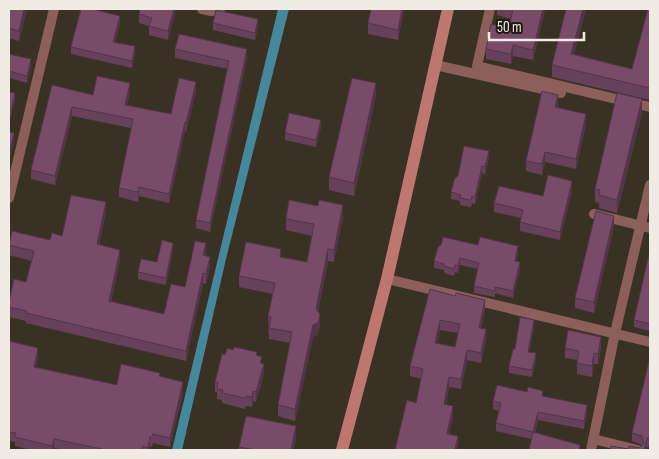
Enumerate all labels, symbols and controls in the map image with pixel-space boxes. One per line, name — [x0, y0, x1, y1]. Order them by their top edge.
scale bar — [489, 10, 584, 42]
text: 50 m — [497, 18, 522, 37]

